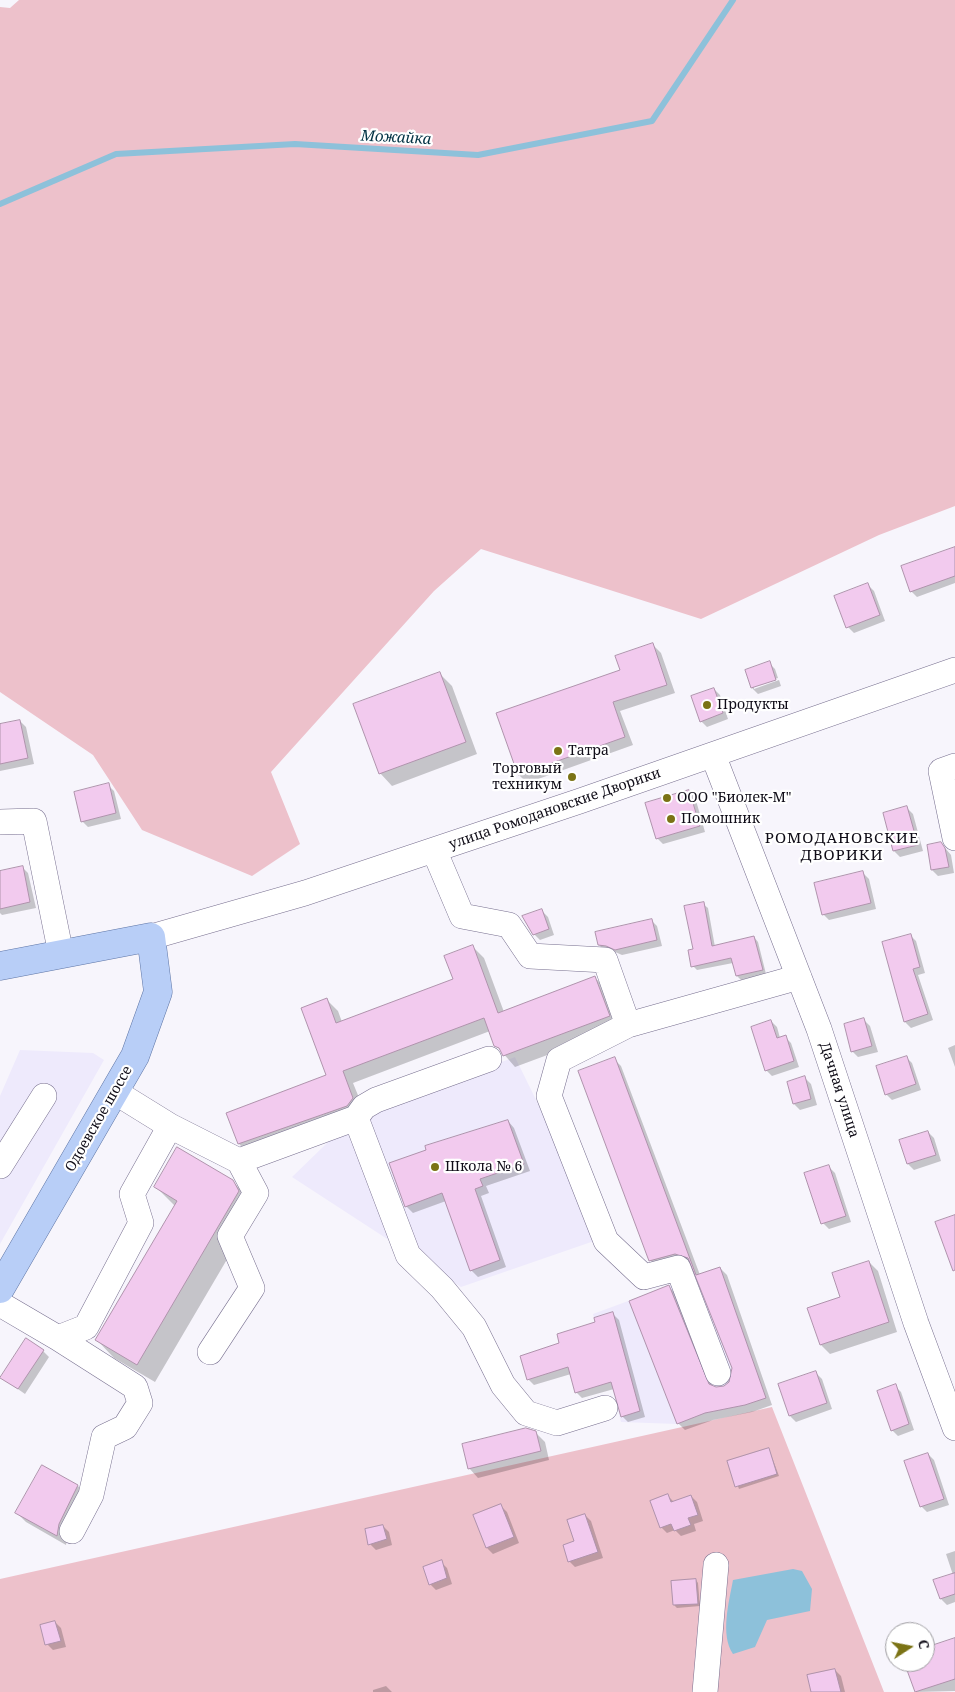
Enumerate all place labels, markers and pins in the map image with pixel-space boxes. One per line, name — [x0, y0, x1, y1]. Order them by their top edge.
place label: Продукты — [717, 697, 789, 713]
marker: Продукты — [701, 699, 713, 711]
place label: Татра — [568, 743, 609, 759]
marker: Татра — [552, 745, 564, 757]
place label: Торговый техникум — [492, 761, 562, 794]
marker: Торговый техникум — [566, 771, 578, 783]
place label: ООО "Биолек-М" — [677, 790, 792, 806]
marker: ООО "Биолек-М" — [661, 792, 673, 804]
place label: Помошник — [681, 811, 760, 827]
marker: Помошник — [665, 813, 677, 825]
place label: Школа № 6 — [445, 1159, 522, 1175]
marker: Школа № 6 — [429, 1161, 441, 1173]

